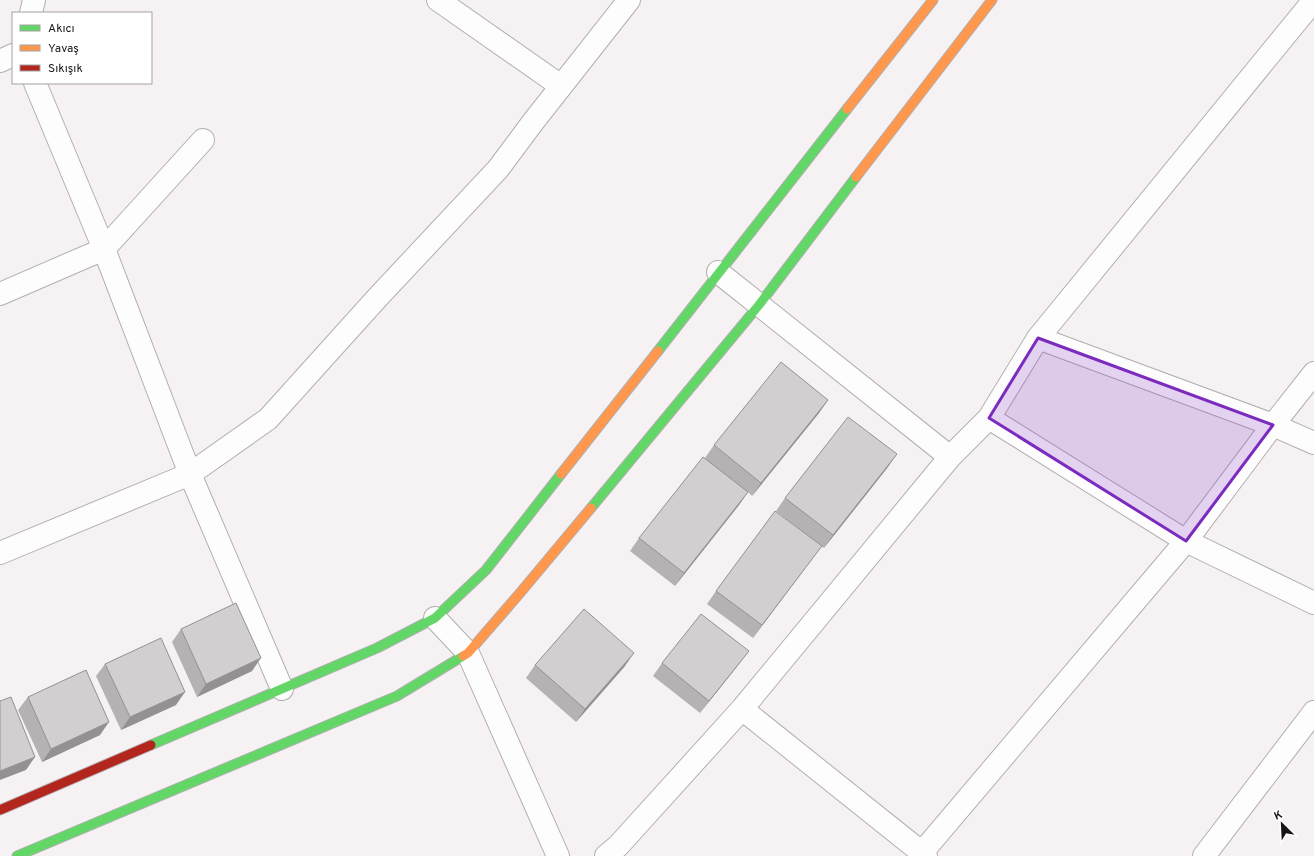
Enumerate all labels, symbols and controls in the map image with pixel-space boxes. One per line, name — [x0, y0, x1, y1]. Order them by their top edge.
legend — [12, 12, 152, 84]
text: Akıcı — [48, 21, 75, 37]
text: Yavaş — [48, 41, 79, 57]
text: Sıkışık — [48, 61, 83, 77]
north arrow — [1262, 804, 1302, 844]
text: K — [1272, 808, 1285, 824]

